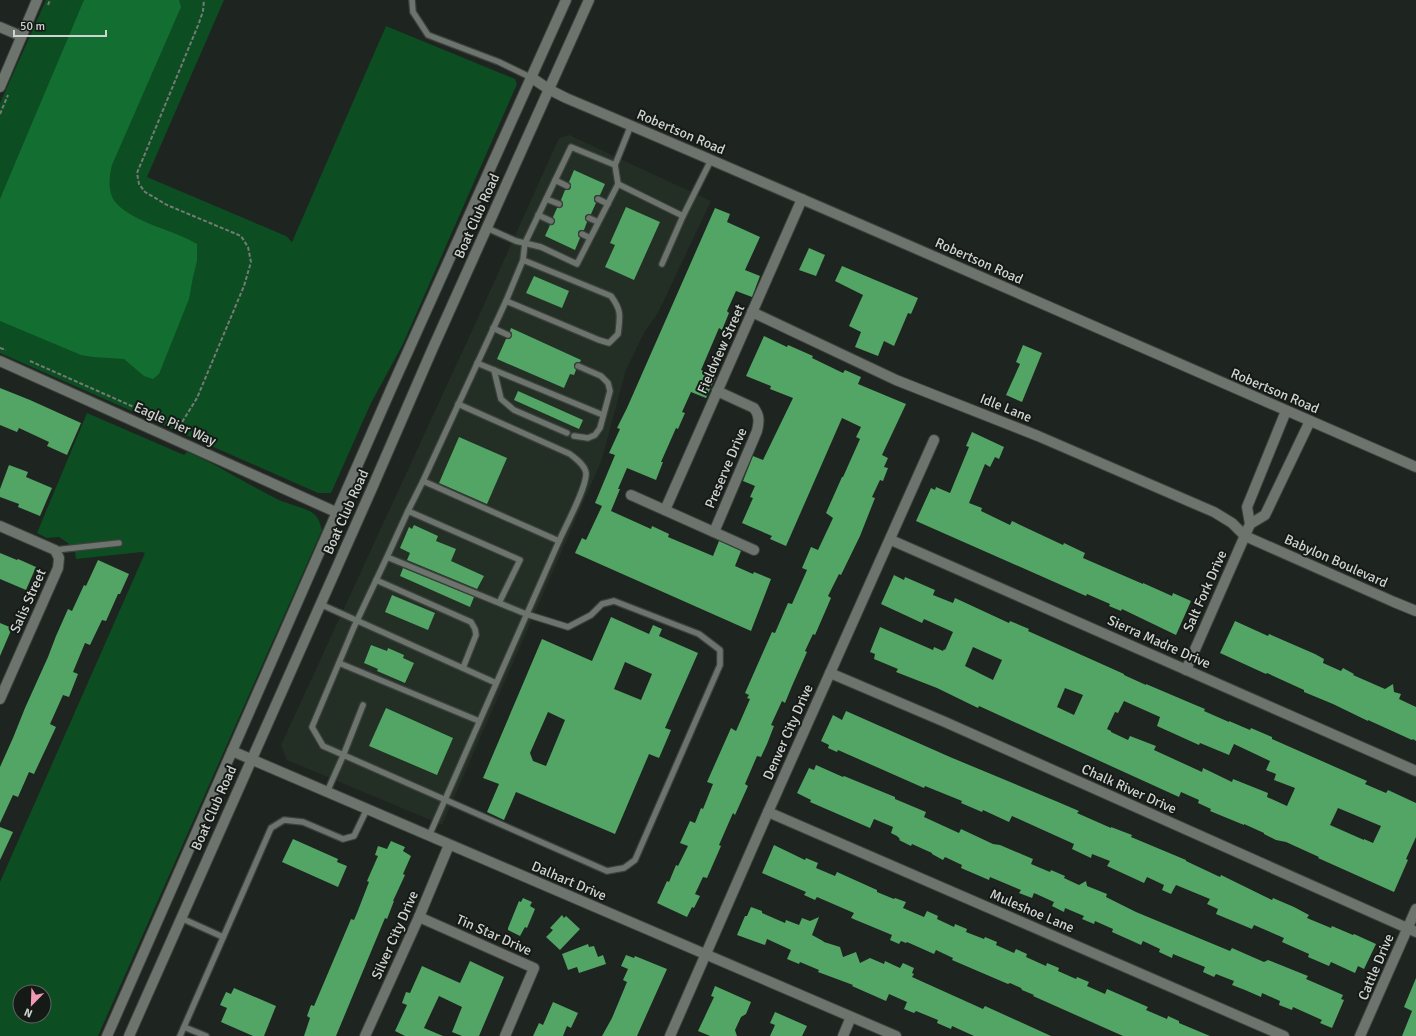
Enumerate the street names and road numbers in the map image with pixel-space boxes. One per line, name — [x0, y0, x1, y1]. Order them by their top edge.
street label: Robertson Road — [634, 106, 728, 158]
street label: Boat Club Road — [451, 171, 503, 261]
street label: Robertson Road — [932, 234, 1026, 288]
street label: Fieldview Street — [694, 302, 748, 396]
street label: Robertson Road — [1228, 365, 1322, 417]
street label: Idle Lane — [978, 390, 1034, 426]
street label: Eagle Pier Way — [131, 398, 219, 450]
street label: Preserve Drive — [701, 425, 751, 511]
street label: Boat Club Road — [320, 467, 372, 557]
street label: Babylon Boulevard — [1282, 531, 1390, 591]
street label: Salt Fork Drive — [1179, 548, 1231, 634]
street label: Salis Street — [6, 566, 50, 636]
street label: Sierra Madre Drive — [1105, 612, 1213, 672]
street label: Denver City Drive — [759, 681, 817, 783]
street label: Chalk River Drive — [1079, 760, 1179, 818]
street label: Boat Club Road — [188, 763, 240, 853]
street label: Dalhart Drive — [529, 858, 609, 904]
street label: Muleshoe Lane — [987, 886, 1077, 936]
street label: Silver City Drive — [368, 888, 422, 982]
street label: Tin Star Drive — [454, 911, 534, 959]
street label: Cattle Drive — [1354, 931, 1398, 1003]

